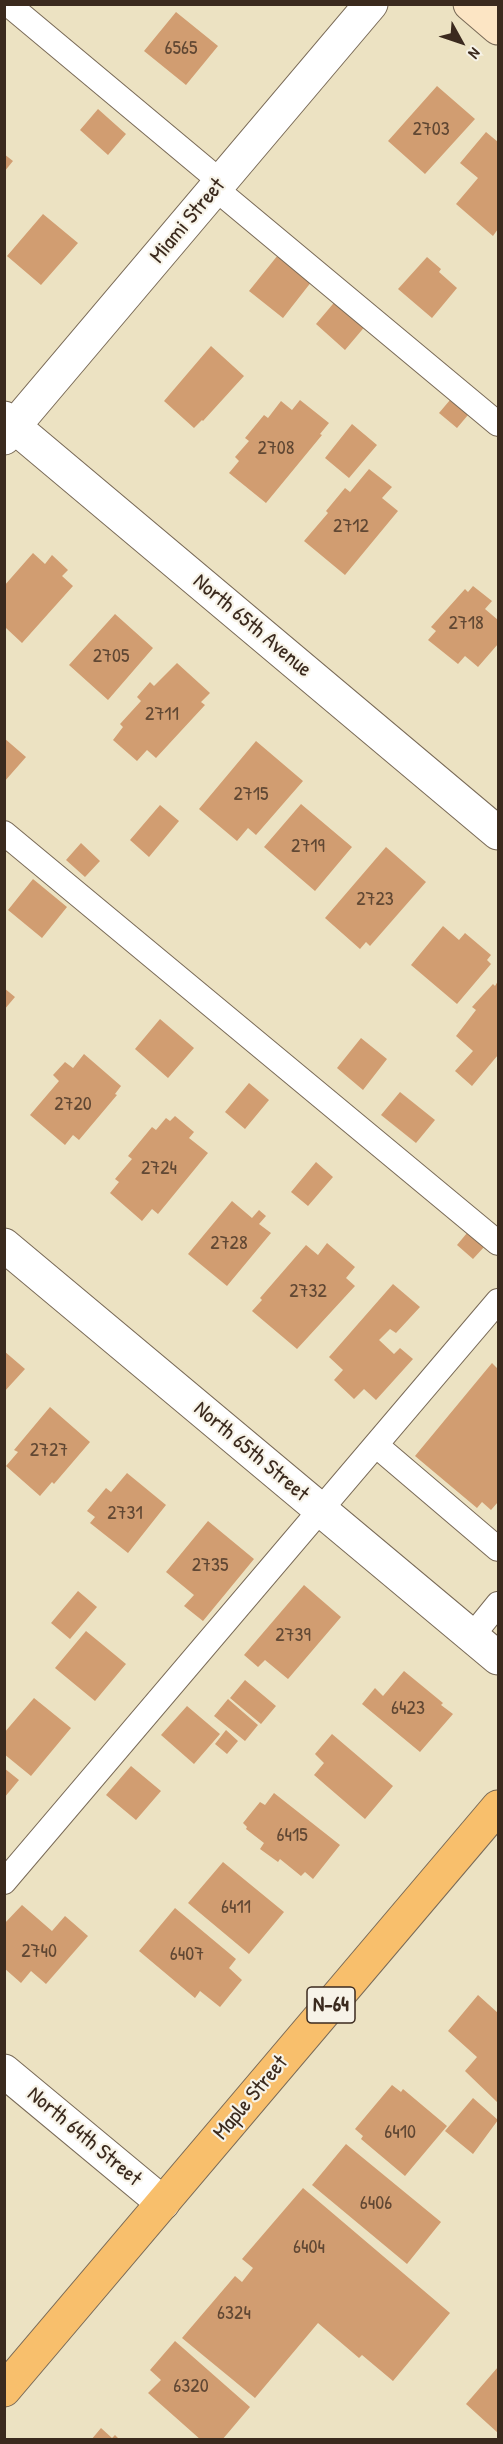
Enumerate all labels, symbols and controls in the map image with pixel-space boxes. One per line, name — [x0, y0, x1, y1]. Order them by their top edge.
north arrow — [431, 12, 491, 72]
house number: 6565 — [165, 37, 197, 61]
text: N — [464, 43, 486, 64]
house number: 2703 — [412, 118, 450, 142]
street label: Miami Street — [145, 173, 231, 269]
house number: 2708 — [258, 437, 294, 461]
house number: 2712 — [333, 515, 369, 539]
street label: North 65th Avenue — [187, 569, 317, 683]
house number: 2718 — [448, 612, 484, 636]
house number: 2705 — [93, 645, 129, 669]
house number: 2711 — [145, 703, 179, 727]
house number: 2715 — [234, 783, 268, 807]
house number: 2719 — [291, 835, 325, 859]
house number: 2723 — [356, 888, 394, 912]
house number: 2720 — [54, 1093, 92, 1117]
house number: 2724 — [141, 1157, 177, 1181]
house number: 2728 — [210, 1232, 248, 1256]
house number: 2732 — [289, 1280, 327, 1304]
street label: North 65th Street — [188, 1396, 314, 1508]
house number: 2727 — [30, 1439, 68, 1463]
house number: 2731 — [107, 1502, 143, 1526]
house number: 2735 — [192, 1554, 228, 1578]
house number: 2739 — [275, 1624, 311, 1648]
house number: 6423 — [391, 1697, 425, 1721]
house number: 6415 — [276, 1824, 308, 1848]
house number: 6411 — [221, 1896, 251, 1920]
house number: 2740 — [21, 1940, 57, 1964]
house number: 6407 — [170, 1943, 204, 1967]
road number: N-64 — [307, 1987, 355, 2023]
street label: Maple Street — [208, 2050, 294, 2146]
street label: North 64th Street — [22, 2082, 146, 2192]
house number: 6410 — [384, 2121, 416, 2145]
house number: 6406 — [360, 2192, 392, 2216]
house number: 6404 — [293, 2236, 325, 2260]
house number: 6324 — [217, 2302, 251, 2326]
house number: 6320 — [173, 2375, 209, 2399]

